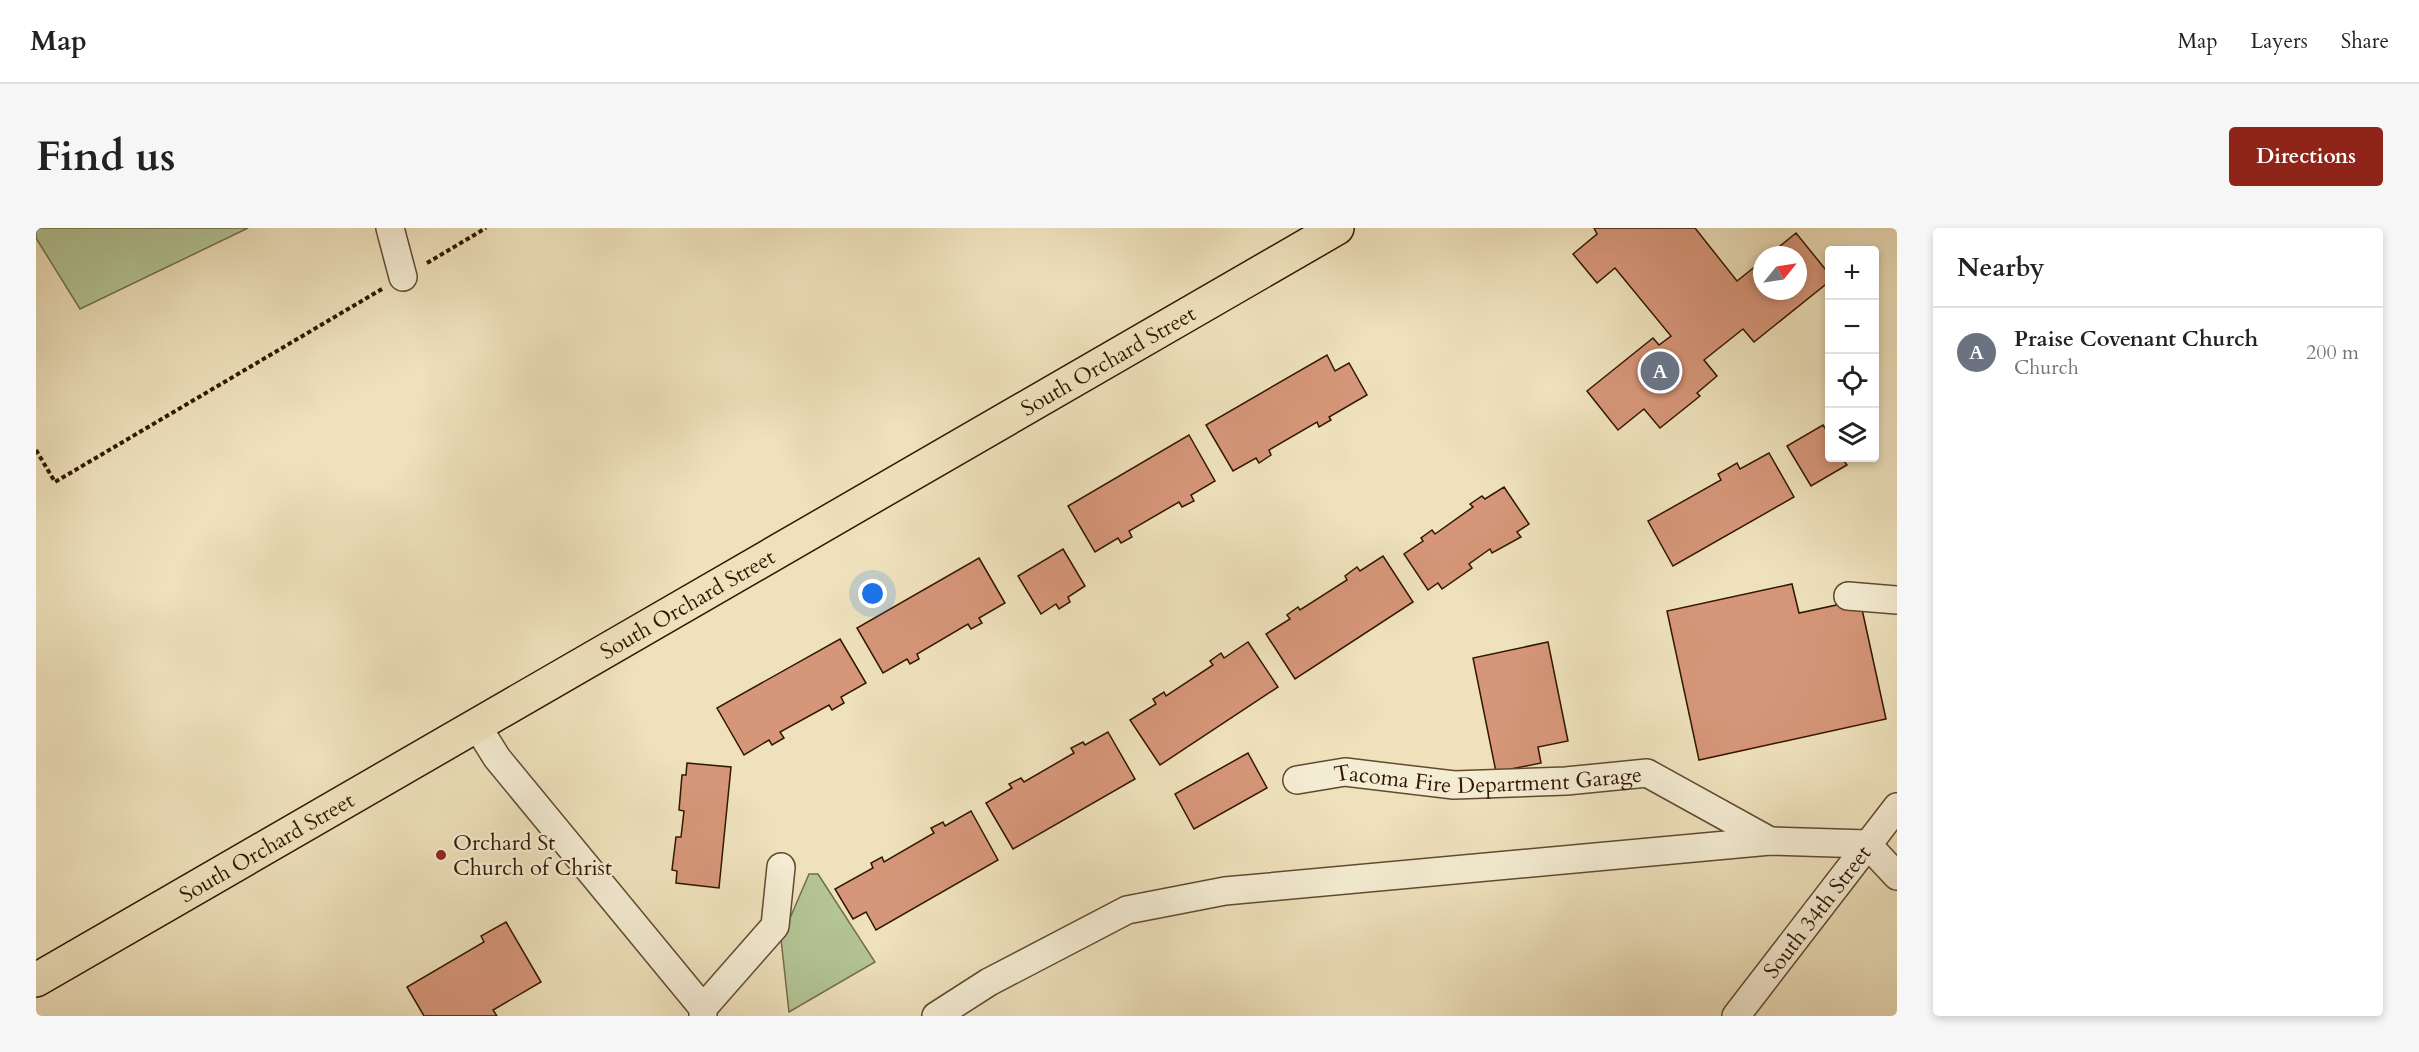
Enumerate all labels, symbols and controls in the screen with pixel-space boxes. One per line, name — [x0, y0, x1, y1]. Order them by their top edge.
text: Map — [30, 22, 87, 60]
text: Map — [2178, 27, 2218, 56]
text: Layers — [2251, 27, 2308, 56]
text: Share — [2341, 27, 2389, 56]
button: Directions — [2229, 127, 2383, 186]
text: Find us — [36, 128, 176, 185]
north arrow — [1753, 246, 1807, 300]
map controls — [1825, 246, 1879, 462]
button: + — [1825, 246, 1879, 300]
text: Nearby — [1957, 250, 2045, 285]
street label: South Orchard Street — [1015, 299, 1201, 424]
button: − — [1825, 300, 1879, 354]
text: Praise Covenant Church — [2014, 324, 2258, 354]
text: A — [1969, 339, 1984, 366]
text: 200 m — [2306, 339, 2359, 366]
pin: A — [1640, 348, 1680, 394]
button: locate — [1825, 354, 1879, 408]
text: Church — [2014, 354, 2079, 381]
button: layers — [1825, 408, 1879, 462]
street label: South Orchard Street — [595, 542, 781, 667]
your location — [858, 579, 887, 608]
street label: Tacoma Fire Department Garage — [1332, 757, 1643, 801]
street label: South Orchard Street — [174, 785, 360, 910]
place label: Orchard St Church of Christ — [453, 828, 612, 883]
street label: South 34th Street — [1757, 839, 1878, 985]
marker: Orchard St Church of Christ — [434, 848, 448, 862]

